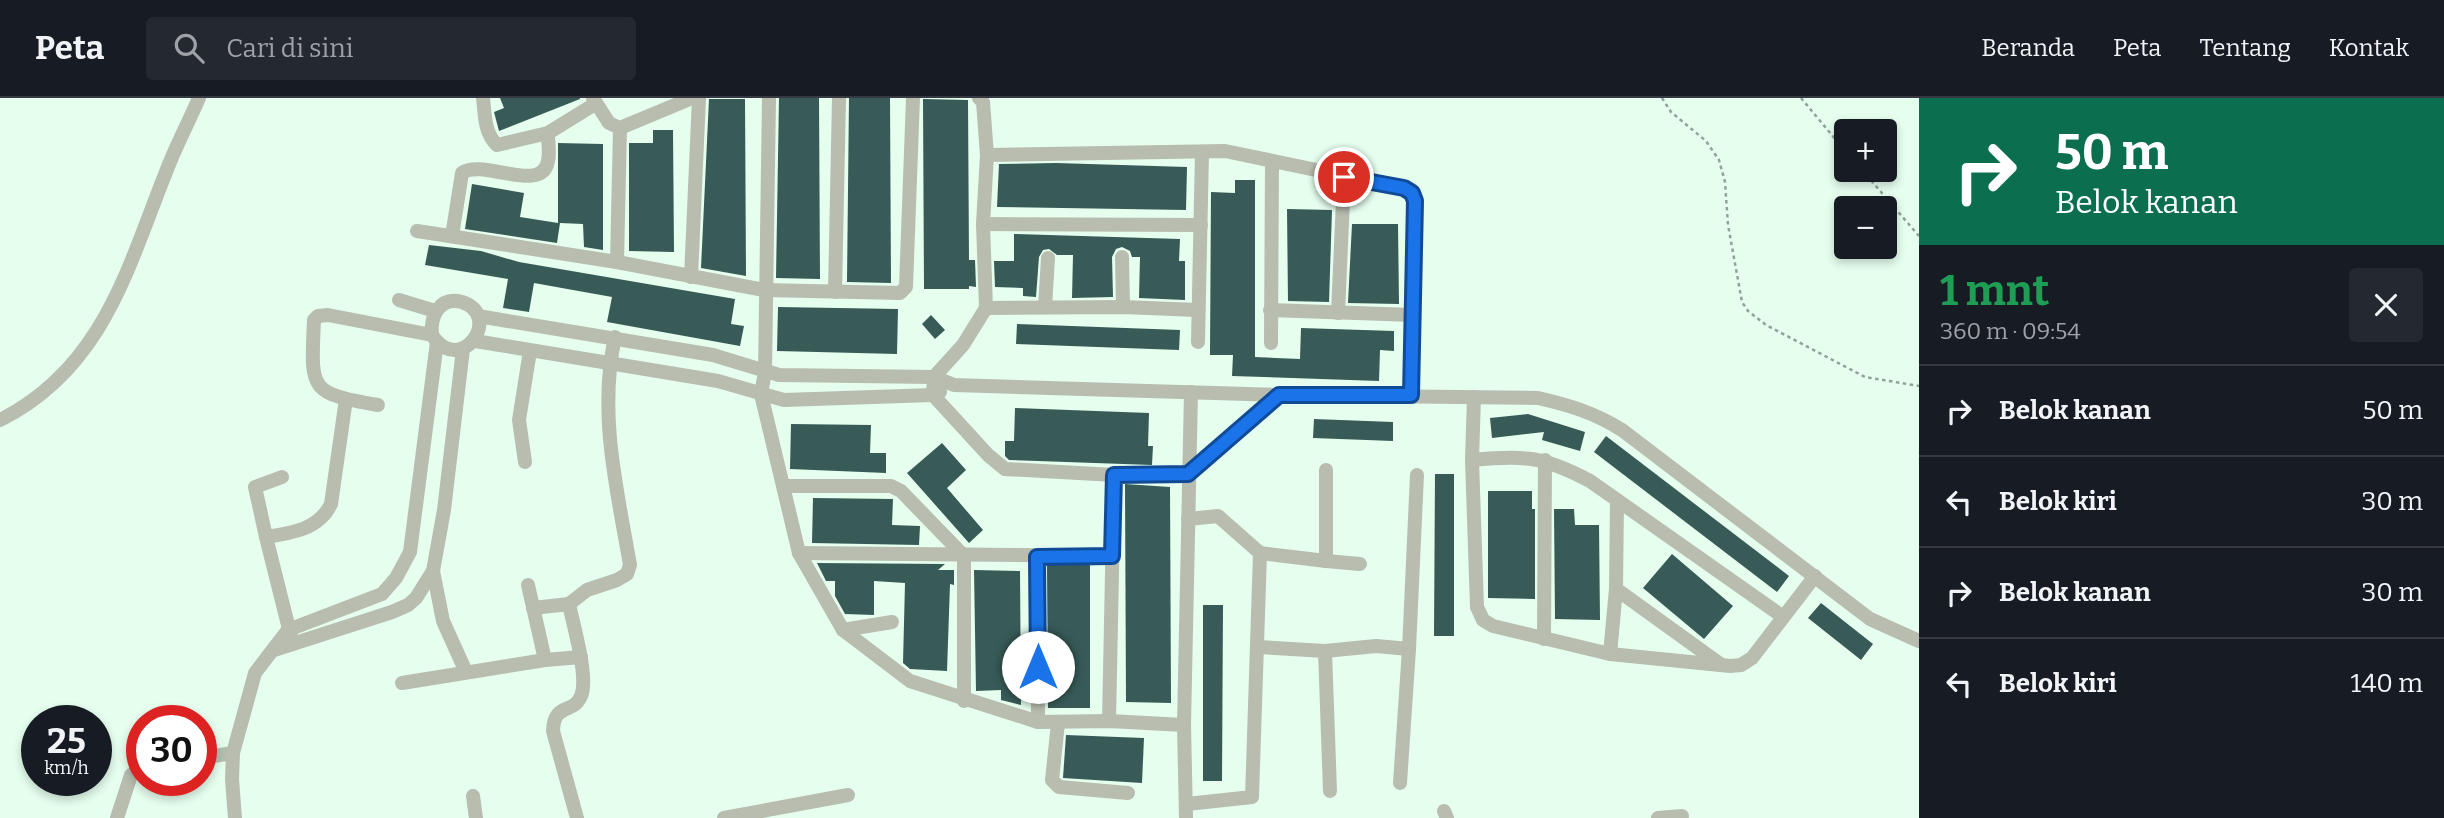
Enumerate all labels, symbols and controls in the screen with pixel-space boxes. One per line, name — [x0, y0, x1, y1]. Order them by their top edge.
search box — [146, 17, 636, 80]
text: Peta — [35, 28, 104, 68]
icon: search — [170, 29, 208, 67]
text: Cari di sini — [226, 33, 354, 64]
text: Beranda — [1981, 34, 2075, 62]
text: Peta — [2113, 34, 2162, 62]
text: Tentang — [2200, 34, 2291, 62]
text: Kontak — [2329, 34, 2409, 62]
map controls — [1834, 119, 1897, 259]
button: + — [1834, 119, 1897, 182]
text: 50 m — [2055, 123, 2168, 182]
icon: right — [1940, 126, 2031, 217]
pin — [1314, 147, 1374, 207]
icon: arrive — [1325, 158, 1363, 196]
text: Belok kanan — [2055, 183, 2238, 221]
button: − — [1834, 196, 1897, 259]
text: 1 mnt — [1940, 266, 2049, 316]
button: close — [2349, 268, 2423, 342]
text: 360 m · 09:54 — [1940, 317, 2081, 345]
icon: right — [1940, 392, 1978, 430]
text: Belok kanan — [1999, 395, 2151, 426]
text: 50 m — [2362, 395, 2423, 426]
icon: left — [1940, 483, 1978, 521]
text: Belok kiri — [1999, 486, 2117, 517]
text: 30 m — [2362, 486, 2423, 517]
icon: right — [1940, 574, 1978, 612]
text: Belok kanan — [1999, 577, 2151, 608]
text: 30 m — [2362, 577, 2423, 608]
position arrow — [1001, 630, 1075, 704]
icon: left — [1940, 665, 1978, 703]
text: Belok kiri — [1999, 668, 2117, 699]
text: 140 m — [2351, 668, 2423, 699]
speed limit sign: 30 — [126, 705, 217, 796]
text: 25 — [47, 720, 86, 762]
text: km/h — [44, 757, 89, 779]

